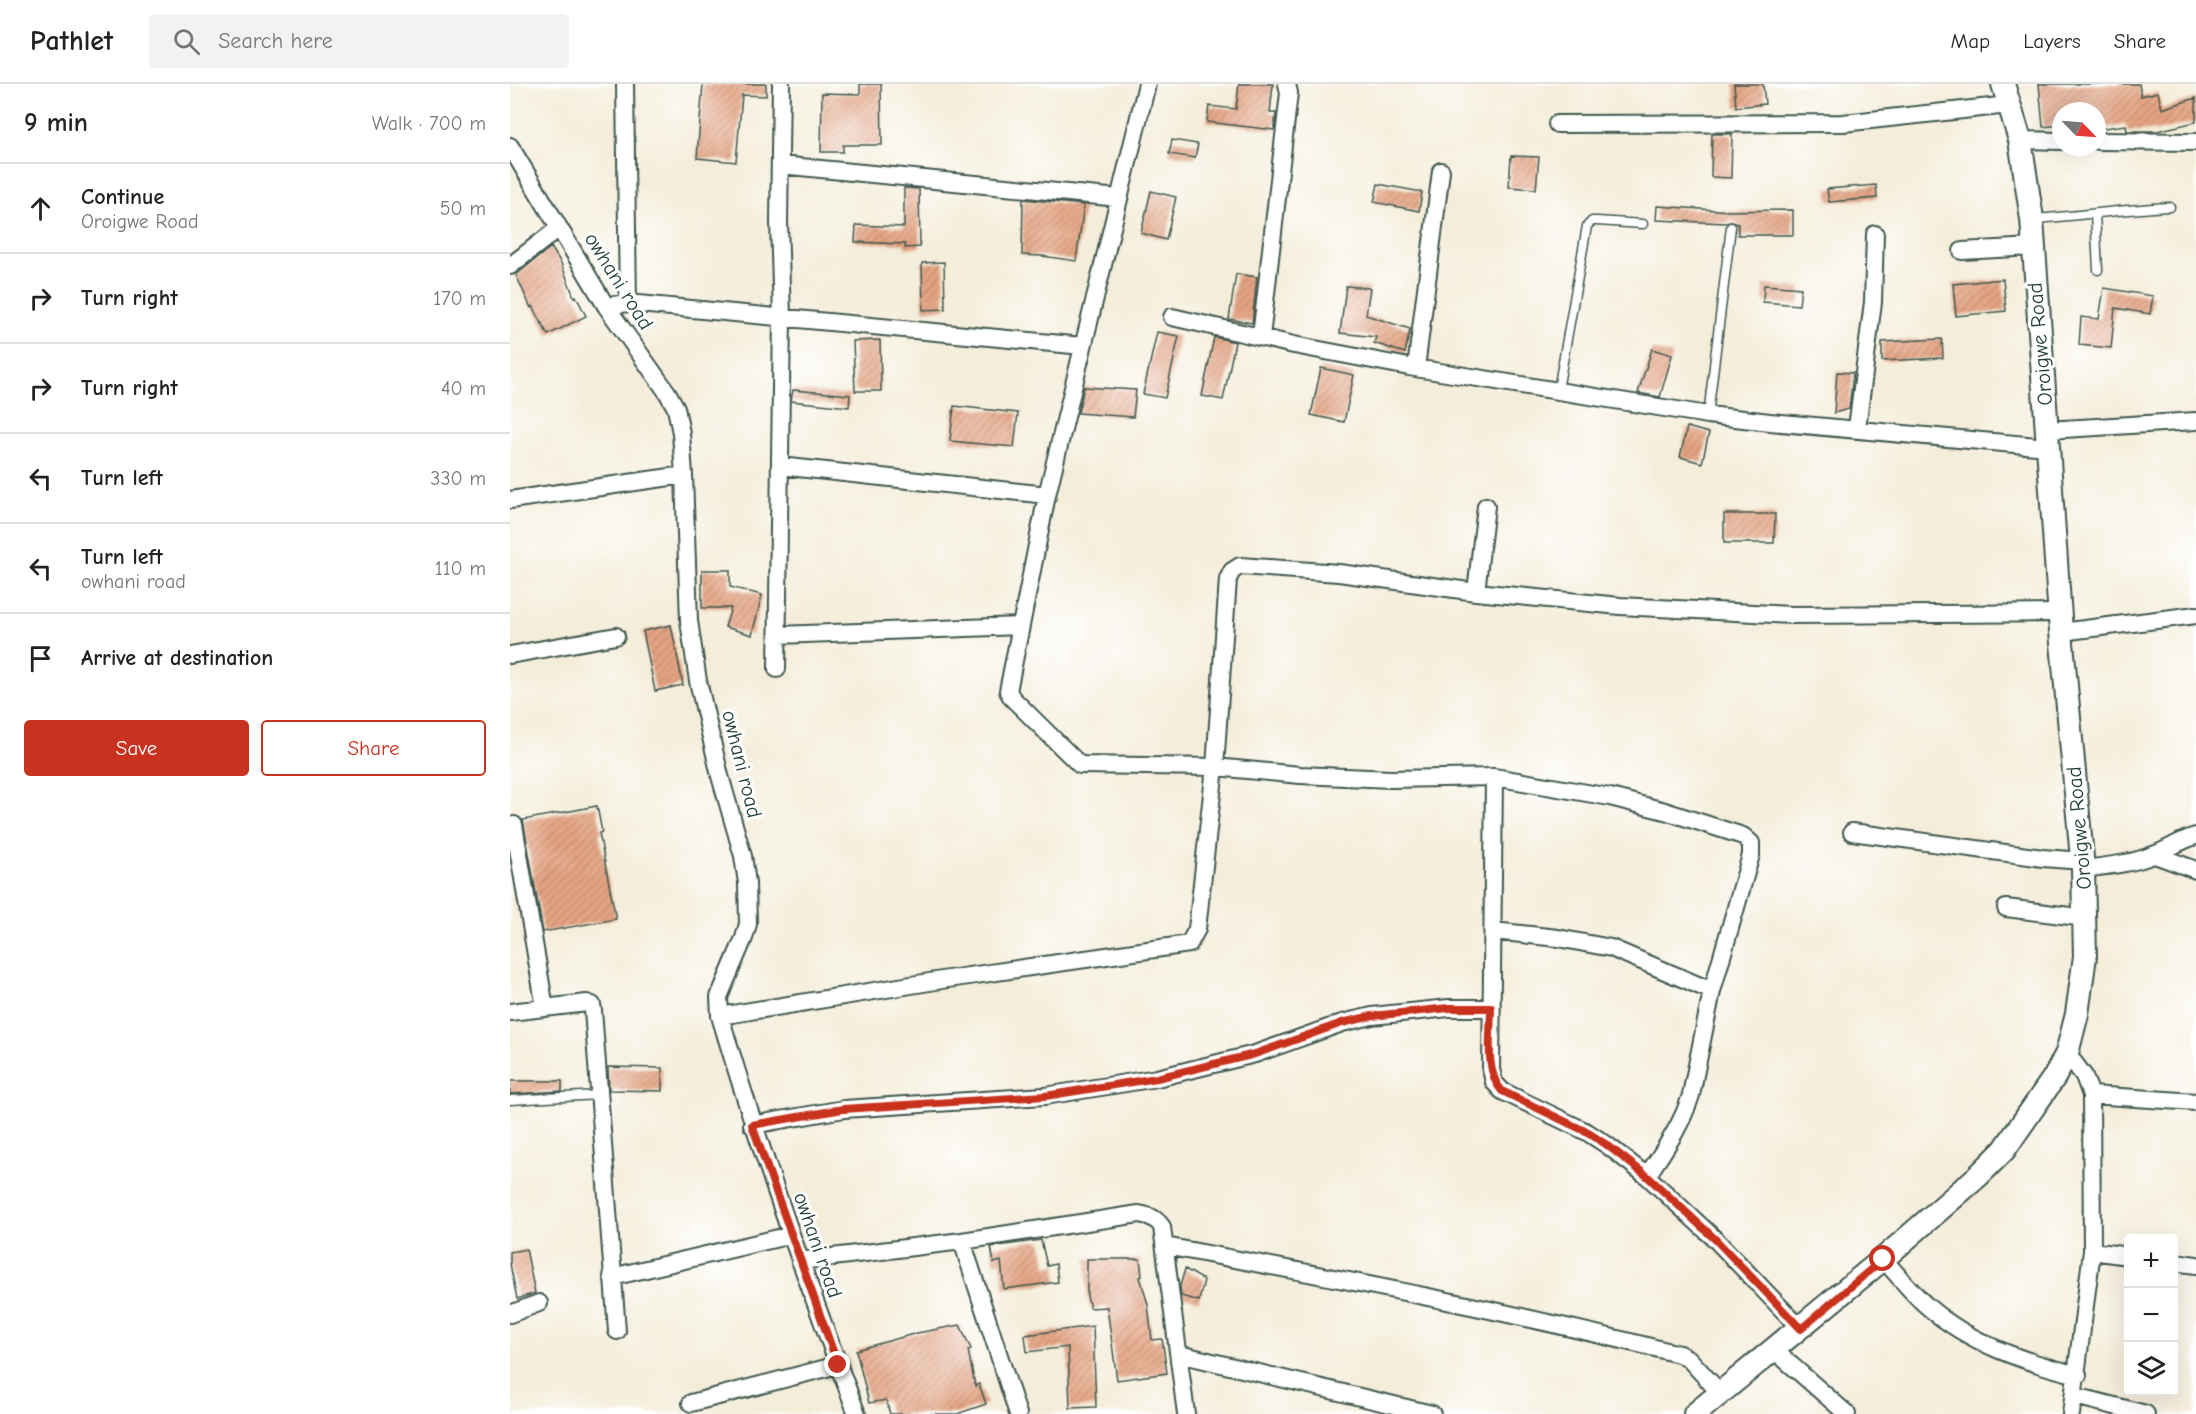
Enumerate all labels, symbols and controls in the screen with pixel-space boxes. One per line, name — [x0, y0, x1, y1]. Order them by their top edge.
search box — [149, 14, 569, 68]
text: Pathlet — [30, 25, 113, 57]
icon: search — [170, 25, 203, 58]
text: Search here — [218, 28, 333, 54]
text: Map — [1951, 29, 1990, 53]
text: Layers — [2023, 29, 2081, 53]
text: Share — [2114, 29, 2166, 53]
north arrow — [2052, 102, 2106, 156]
text: 9 min — [24, 108, 88, 138]
text: Walk · 700 m — [372, 112, 486, 135]
text: Continue — [81, 184, 164, 210]
icon: ahead — [24, 192, 57, 225]
text: 50 m — [440, 197, 486, 220]
text: Oroigwe Road — [81, 210, 199, 233]
street label: owhani road — [580, 228, 658, 334]
street label: Oroigwe Road — [2023, 281, 2057, 407]
icon: right — [24, 282, 57, 315]
text: Turn right — [81, 285, 178, 311]
text: 170 m — [433, 287, 486, 310]
icon: right — [24, 372, 57, 405]
text: Turn right — [81, 375, 178, 401]
text: 40 m — [441, 377, 486, 400]
icon: left — [24, 462, 57, 495]
text: Turn left — [81, 465, 163, 491]
text: 330 m — [430, 467, 486, 490]
text: Turn left — [81, 544, 163, 570]
icon: left — [24, 552, 57, 585]
text: 110 m — [435, 557, 486, 580]
text: owhani road — [81, 570, 186, 593]
icon: arrive — [24, 642, 57, 675]
text: Arrive at destination — [81, 645, 273, 671]
street label: owhani road — [717, 708, 767, 820]
button: Save — [24, 720, 249, 776]
button: Share — [261, 720, 486, 776]
street label: Oroigwe Road — [2062, 765, 2096, 891]
street label: owhani road — [789, 1189, 847, 1301]
map controls — [2124, 1234, 2178, 1396]
button: + — [2124, 1234, 2178, 1288]
route start — [1869, 1245, 1895, 1271]
button: − — [2124, 1288, 2178, 1342]
button: layers — [2124, 1342, 2178, 1396]
route end — [824, 1351, 850, 1377]

